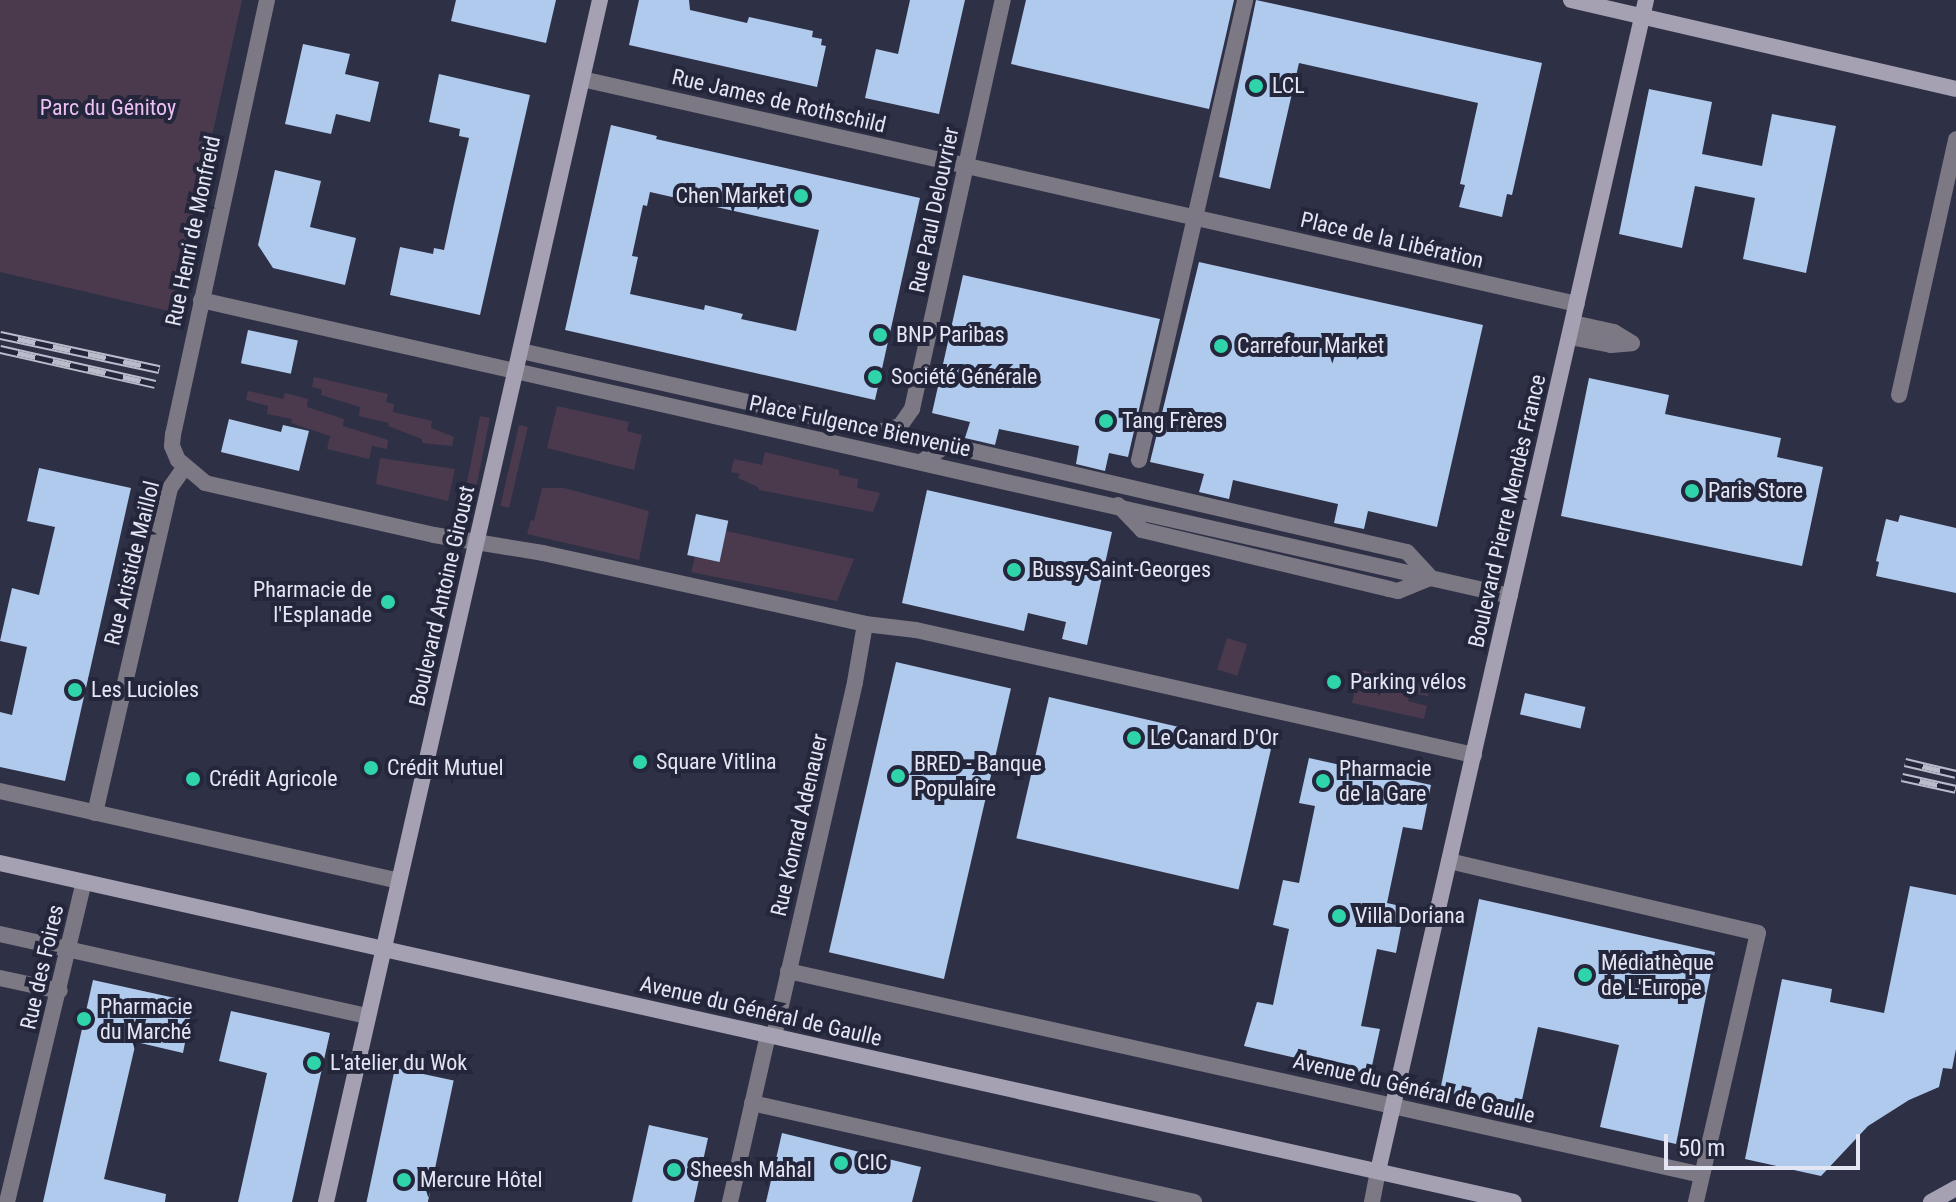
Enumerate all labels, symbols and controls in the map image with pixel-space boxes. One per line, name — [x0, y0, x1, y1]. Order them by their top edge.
street label: Rue James de Rothschild — [669, 64, 889, 138]
place label: LCL — [1272, 73, 1305, 99]
marker: LCL — [1247, 77, 1265, 95]
park label: Parc du Génitoy — [40, 95, 176, 121]
street label: Rue Paul Delouvrier — [904, 125, 964, 295]
street label: Rue Henri de Monfreid — [160, 134, 226, 328]
place label: Chen Market — [676, 183, 785, 209]
marker: Chen Market — [792, 187, 810, 205]
street label: Place de la Libération — [1298, 206, 1486, 274]
place label: BNP Paribas — [896, 322, 1005, 348]
marker: BNP Paribas — [871, 326, 889, 344]
place label: Carrefour Market — [1237, 333, 1384, 359]
marker: Carrefour Market — [1212, 337, 1230, 355]
place label: Société Générale — [891, 364, 1037, 390]
marker: Société Générale — [866, 368, 884, 386]
street label: Boulevard Pierre Mendès France — [1463, 372, 1551, 650]
street label: Place Fulgence Bienvenüe — [747, 390, 973, 462]
place label: Tang Frères — [1122, 408, 1223, 434]
marker: Tang Frères — [1097, 412, 1115, 430]
street label: Rue Aristide Maillol — [99, 478, 165, 648]
place label: Paris Store — [1708, 478, 1803, 504]
marker: Paris Store — [1683, 482, 1701, 500]
street label: Boulevard Antoine Giroust — [404, 483, 480, 709]
place label: Bussy-Saint-Georges — [1032, 557, 1211, 583]
marker: Bussy-Saint-Georges — [1003, 559, 1025, 581]
place label: Pharmacie de l'Esplanade — [253, 576, 372, 628]
marker: Pharmacie de l'Esplanade — [379, 593, 397, 611]
place label: Parking vélos — [1350, 669, 1467, 695]
marker: Parking vélos — [1325, 673, 1343, 691]
place label: Les Lucioles — [91, 677, 199, 703]
marker: Les Lucioles — [66, 681, 84, 699]
place label: Le Canard D'Or — [1150, 725, 1279, 751]
marker: Le Canard D'Or — [1125, 729, 1143, 747]
street label: Rue Konrad Adenauer — [765, 731, 833, 919]
place label: Square Vitlina — [656, 749, 777, 775]
place label: BRED - Banque Populaire — [914, 750, 1042, 802]
marker: Square Vitlina — [631, 753, 649, 771]
place label: Crédit Mutuel — [387, 755, 504, 781]
place label: Pharmacie de la Gare — [1339, 755, 1432, 806]
marker: Crédit Mutuel — [362, 759, 380, 777]
place label: Crédit Agricole — [209, 766, 338, 792]
marker: BRED - Banque Populaire — [889, 767, 907, 785]
marker: Crédit Agricole — [184, 770, 202, 788]
marker: Pharmacie de la Gare — [1314, 772, 1332, 790]
street label: Rue des Foires — [15, 902, 69, 1032]
place label: Villa Doriana — [1355, 903, 1465, 929]
marker: Villa Doriana — [1330, 907, 1348, 925]
place label: Médiathèque de L'Europe — [1601, 949, 1714, 1000]
marker: Médiathèque de L'Europe — [1576, 966, 1594, 984]
street label: Avenue du Général de Gaulle — [638, 970, 884, 1052]
place label: Pharmacie du Marché — [100, 993, 193, 1044]
marker: Pharmacie du Marché — [75, 1010, 93, 1028]
street label: Avenue du Général de Gaulle — [1291, 1047, 1537, 1129]
place label: L'atelier du Wok — [330, 1050, 467, 1076]
marker: L'atelier du Wok — [305, 1054, 323, 1072]
scale bar — [1668, 1118, 1864, 1168]
text: 50 m — [1678, 1134, 1725, 1162]
place label: CIC — [857, 1150, 887, 1176]
marker: CIC — [832, 1154, 850, 1172]
place label: Sheesh Mahal — [690, 1157, 812, 1183]
marker: Sheesh Mahal — [665, 1161, 683, 1179]
place label: Mercure Hôtel — [420, 1167, 543, 1193]
marker: Mercure Hôtel — [395, 1171, 413, 1189]

